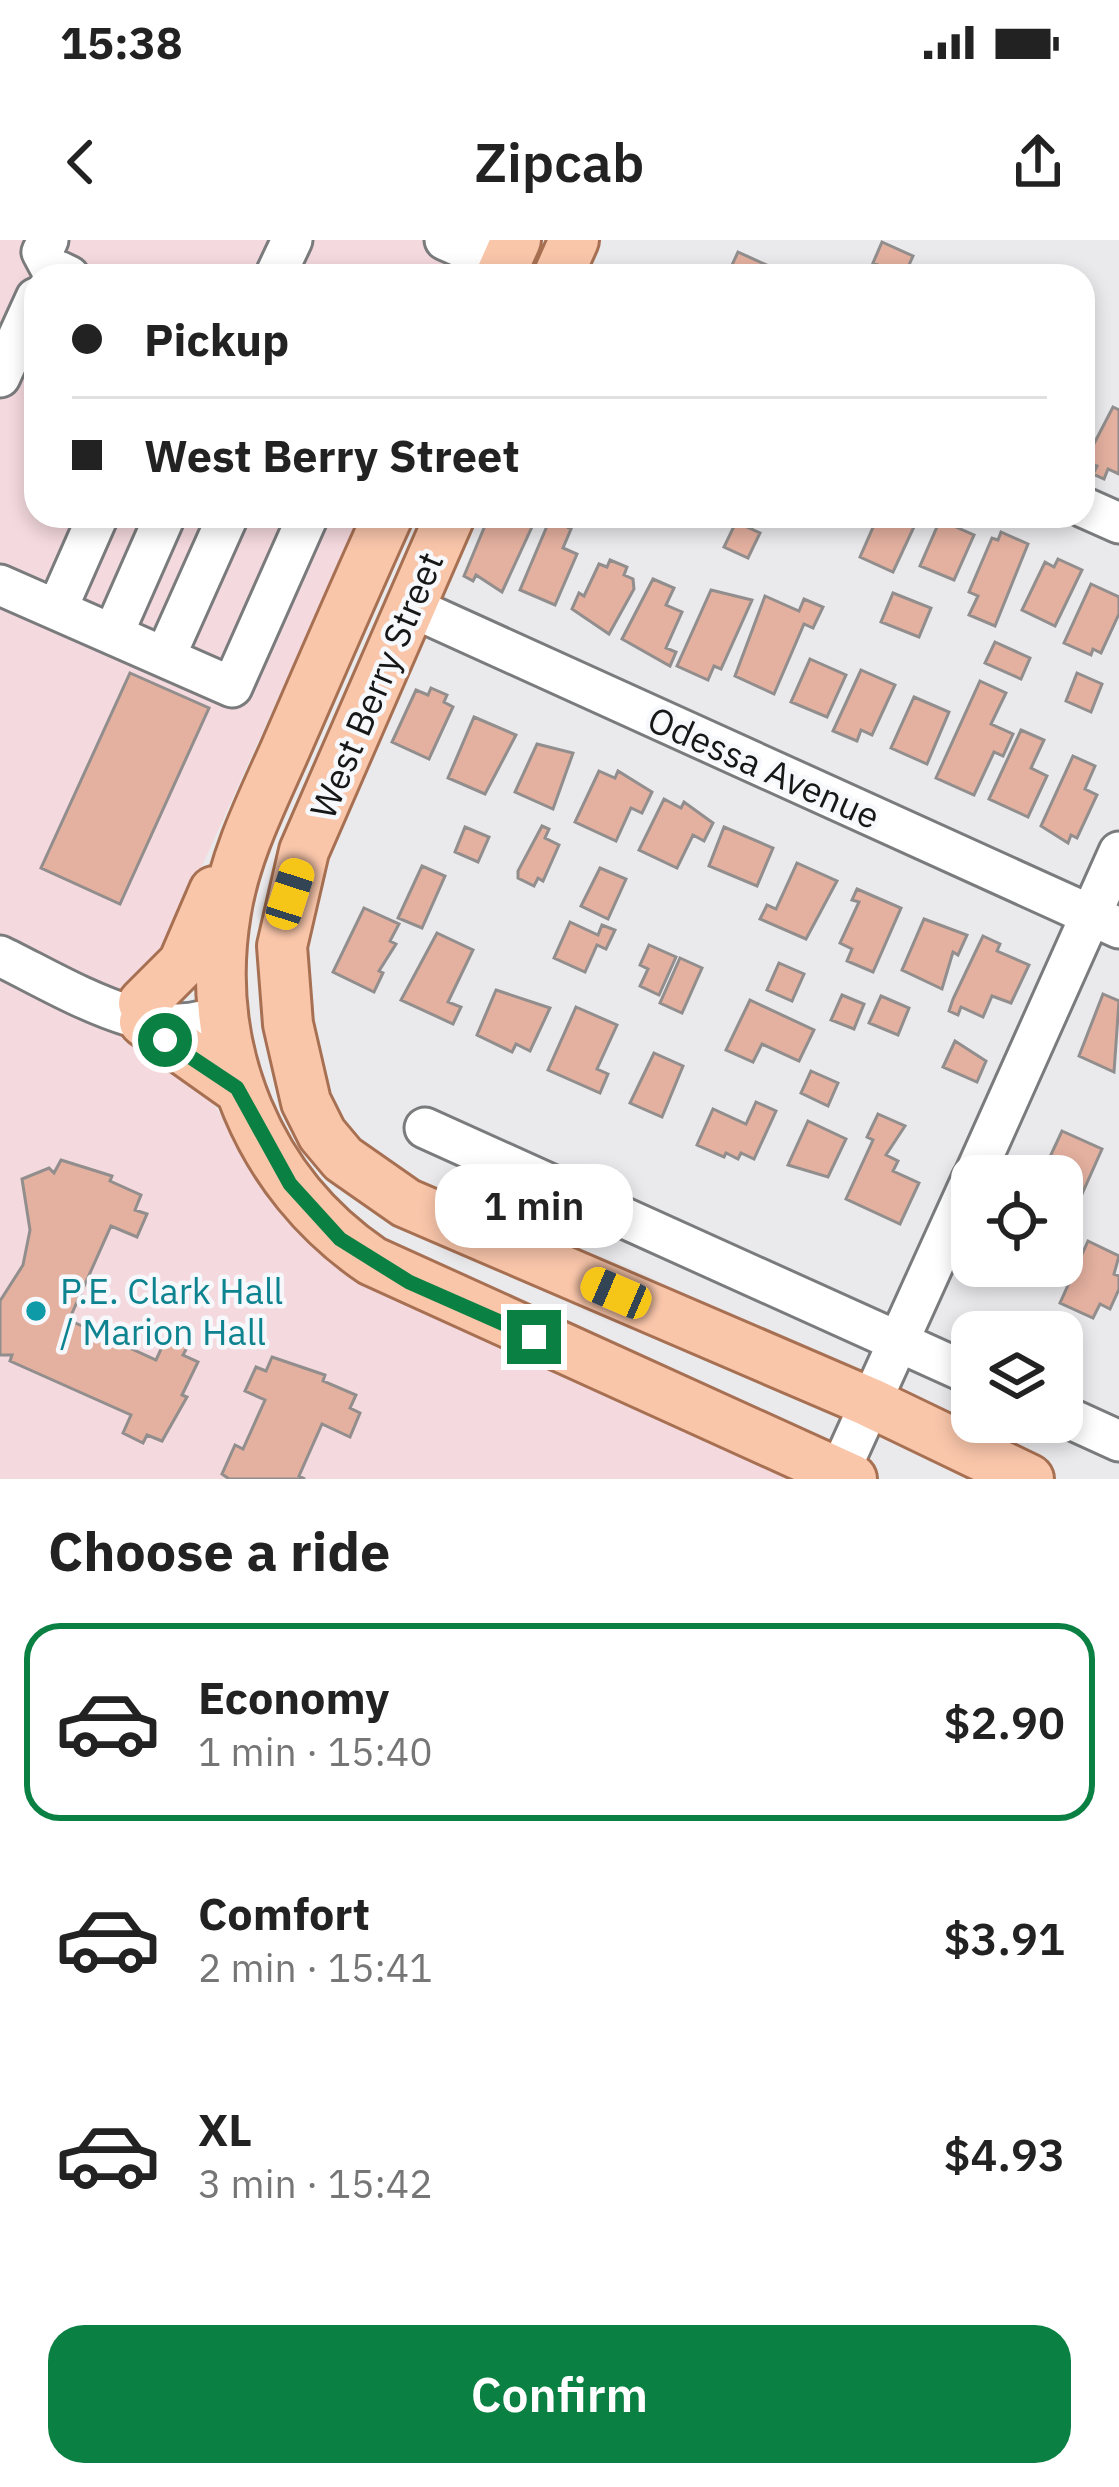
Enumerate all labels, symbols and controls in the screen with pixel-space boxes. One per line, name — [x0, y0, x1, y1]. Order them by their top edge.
text: 15:38 — [60, 13, 183, 71]
text: Zipcab — [475, 127, 644, 197]
icon: back — [48, 129, 114, 195]
icon: share — [1005, 129, 1071, 195]
text: Pickup — [144, 310, 289, 368]
text: West Berry Street — [144, 426, 520, 484]
street label: West Berry Street — [299, 545, 453, 825]
street label: Odessa Avenue — [641, 695, 887, 839]
car — [262, 854, 318, 934]
route start — [138, 1013, 192, 1067]
map controls — [951, 1155, 1083, 1443]
button: locate — [951, 1155, 1083, 1287]
callout: 1 min — [435, 1163, 633, 1247]
text: 1 min — [484, 1180, 584, 1231]
car — [576, 1262, 656, 1324]
place label: P.E. Clark Hall / Marion Hall — [60, 1267, 283, 1355]
marker: P.E. Clark Hall / Marion Hall — [23, 1298, 49, 1324]
route end — [507, 1310, 561, 1364]
button: layers — [951, 1311, 1083, 1443]
text: Choose a ride — [48, 1516, 390, 1586]
icon: car — [54, 1668, 162, 1776]
text: Economy — [198, 1668, 389, 1726]
text: $2.90 — [944, 1693, 1065, 1751]
text: 1 min · 15:40 — [198, 1726, 433, 1777]
icon: car — [54, 1884, 162, 1992]
text: Comfort — [198, 1884, 370, 1942]
text: $3.91 — [944, 1909, 1065, 1967]
text: 2 min · 15:41 — [198, 1942, 433, 1993]
icon: car — [54, 2100, 162, 2208]
text: XL — [198, 2100, 252, 2158]
text: $4.93 — [944, 2125, 1065, 2183]
text: 3 min · 15:42 — [198, 2158, 433, 2209]
button: Confirm — [48, 2325, 1071, 2463]

